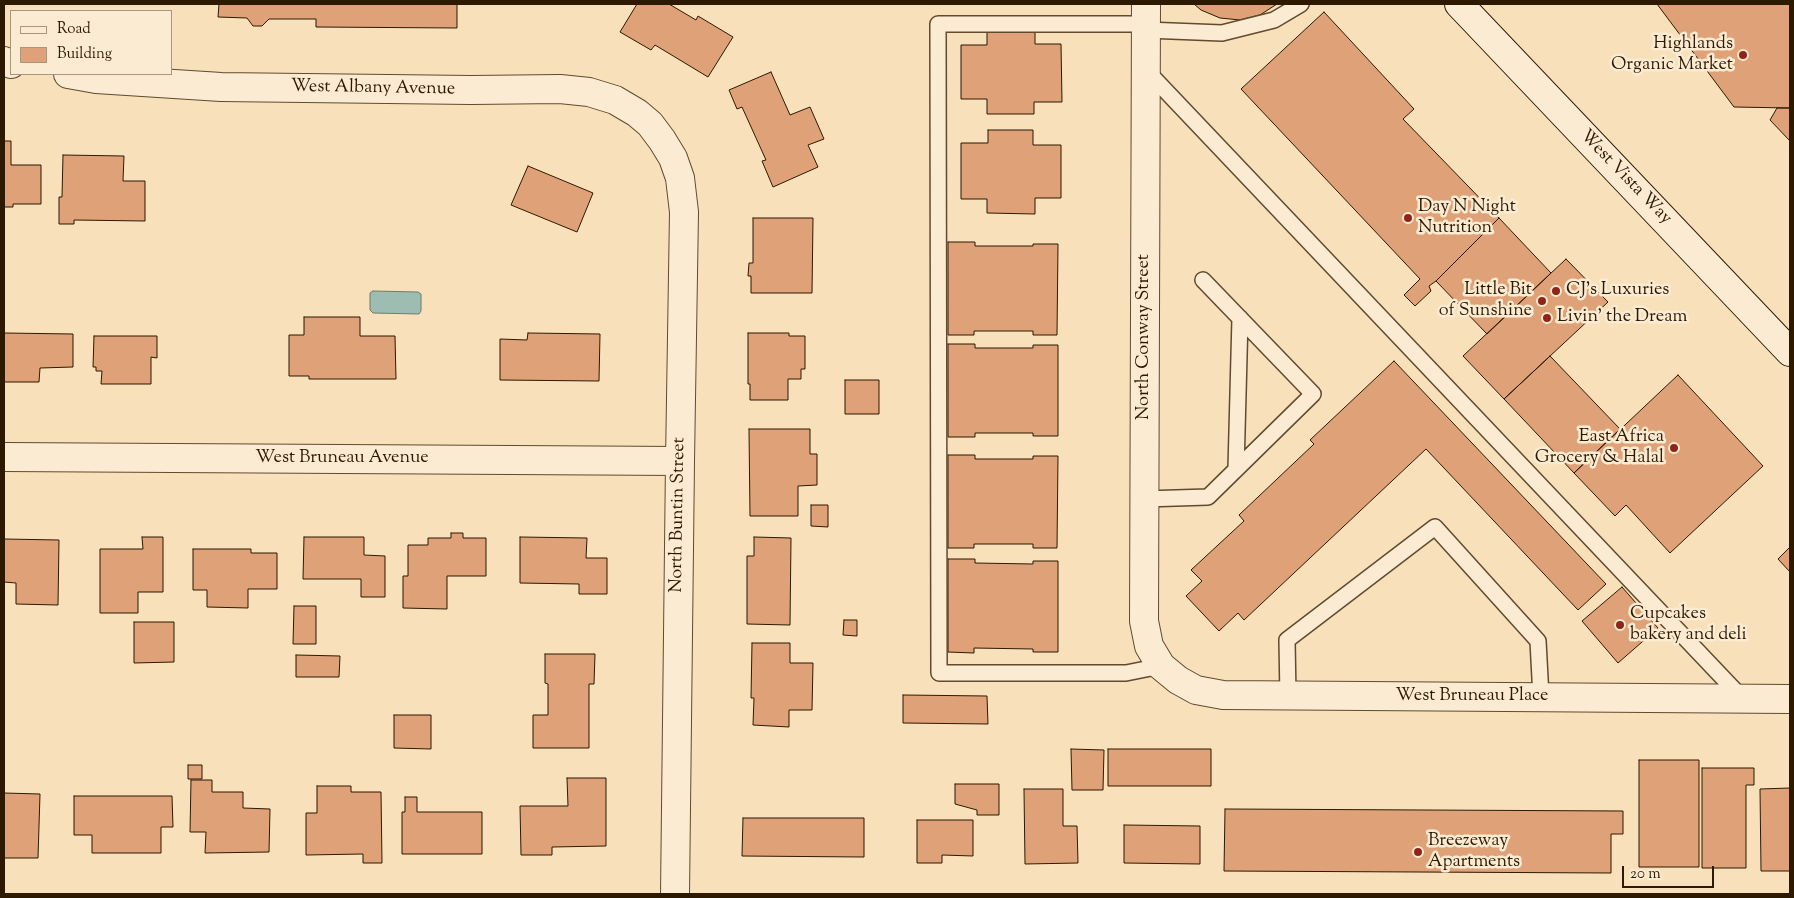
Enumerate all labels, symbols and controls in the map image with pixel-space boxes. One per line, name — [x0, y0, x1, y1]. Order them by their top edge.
legend — [10, 10, 172, 75]
text: Road — [57, 19, 91, 40]
place label: Highlands Organic Market — [1611, 34, 1733, 76]
text: Building — [57, 44, 112, 65]
marker: Highlands Organic Market — [1737, 49, 1749, 61]
street label: West Albany Avenue — [291, 77, 455, 101]
street label: West Vista Way — [1574, 126, 1676, 230]
place label: Day N Night Nutrition — [1418, 197, 1516, 240]
marker: Day N Night Nutrition — [1402, 212, 1414, 224]
street label: North Conway Street — [1134, 254, 1156, 420]
place label: Little Bit of Sunshine — [1439, 280, 1532, 322]
place label: CJ's Luxuries — [1566, 280, 1669, 302]
marker: CJ's Luxuries — [1550, 285, 1562, 297]
marker: Little Bit of Sunshine — [1536, 295, 1548, 307]
place label: Livin' the Dream — [1557, 307, 1687, 329]
marker: Livin' the Dream — [1541, 312, 1553, 324]
place label: East Africa Grocery & Halal — [1535, 427, 1664, 469]
street label: North Buntin Street — [667, 437, 691, 593]
marker: East Africa Grocery & Halal — [1668, 442, 1680, 454]
street label: West Bruneau Avenue — [255, 448, 429, 470]
place label: Cupcakes bakery and deli — [1630, 604, 1747, 646]
marker: Cupcakes bakery and deli — [1614, 619, 1626, 631]
street label: West Bruneau Place — [1396, 686, 1548, 708]
place label: Breezeway Apartments — [1428, 831, 1520, 874]
marker: Breezeway Apartments — [1412, 846, 1424, 858]
scale bar — [1624, 856, 1716, 888]
text: 20 m — [1630, 864, 1661, 885]

